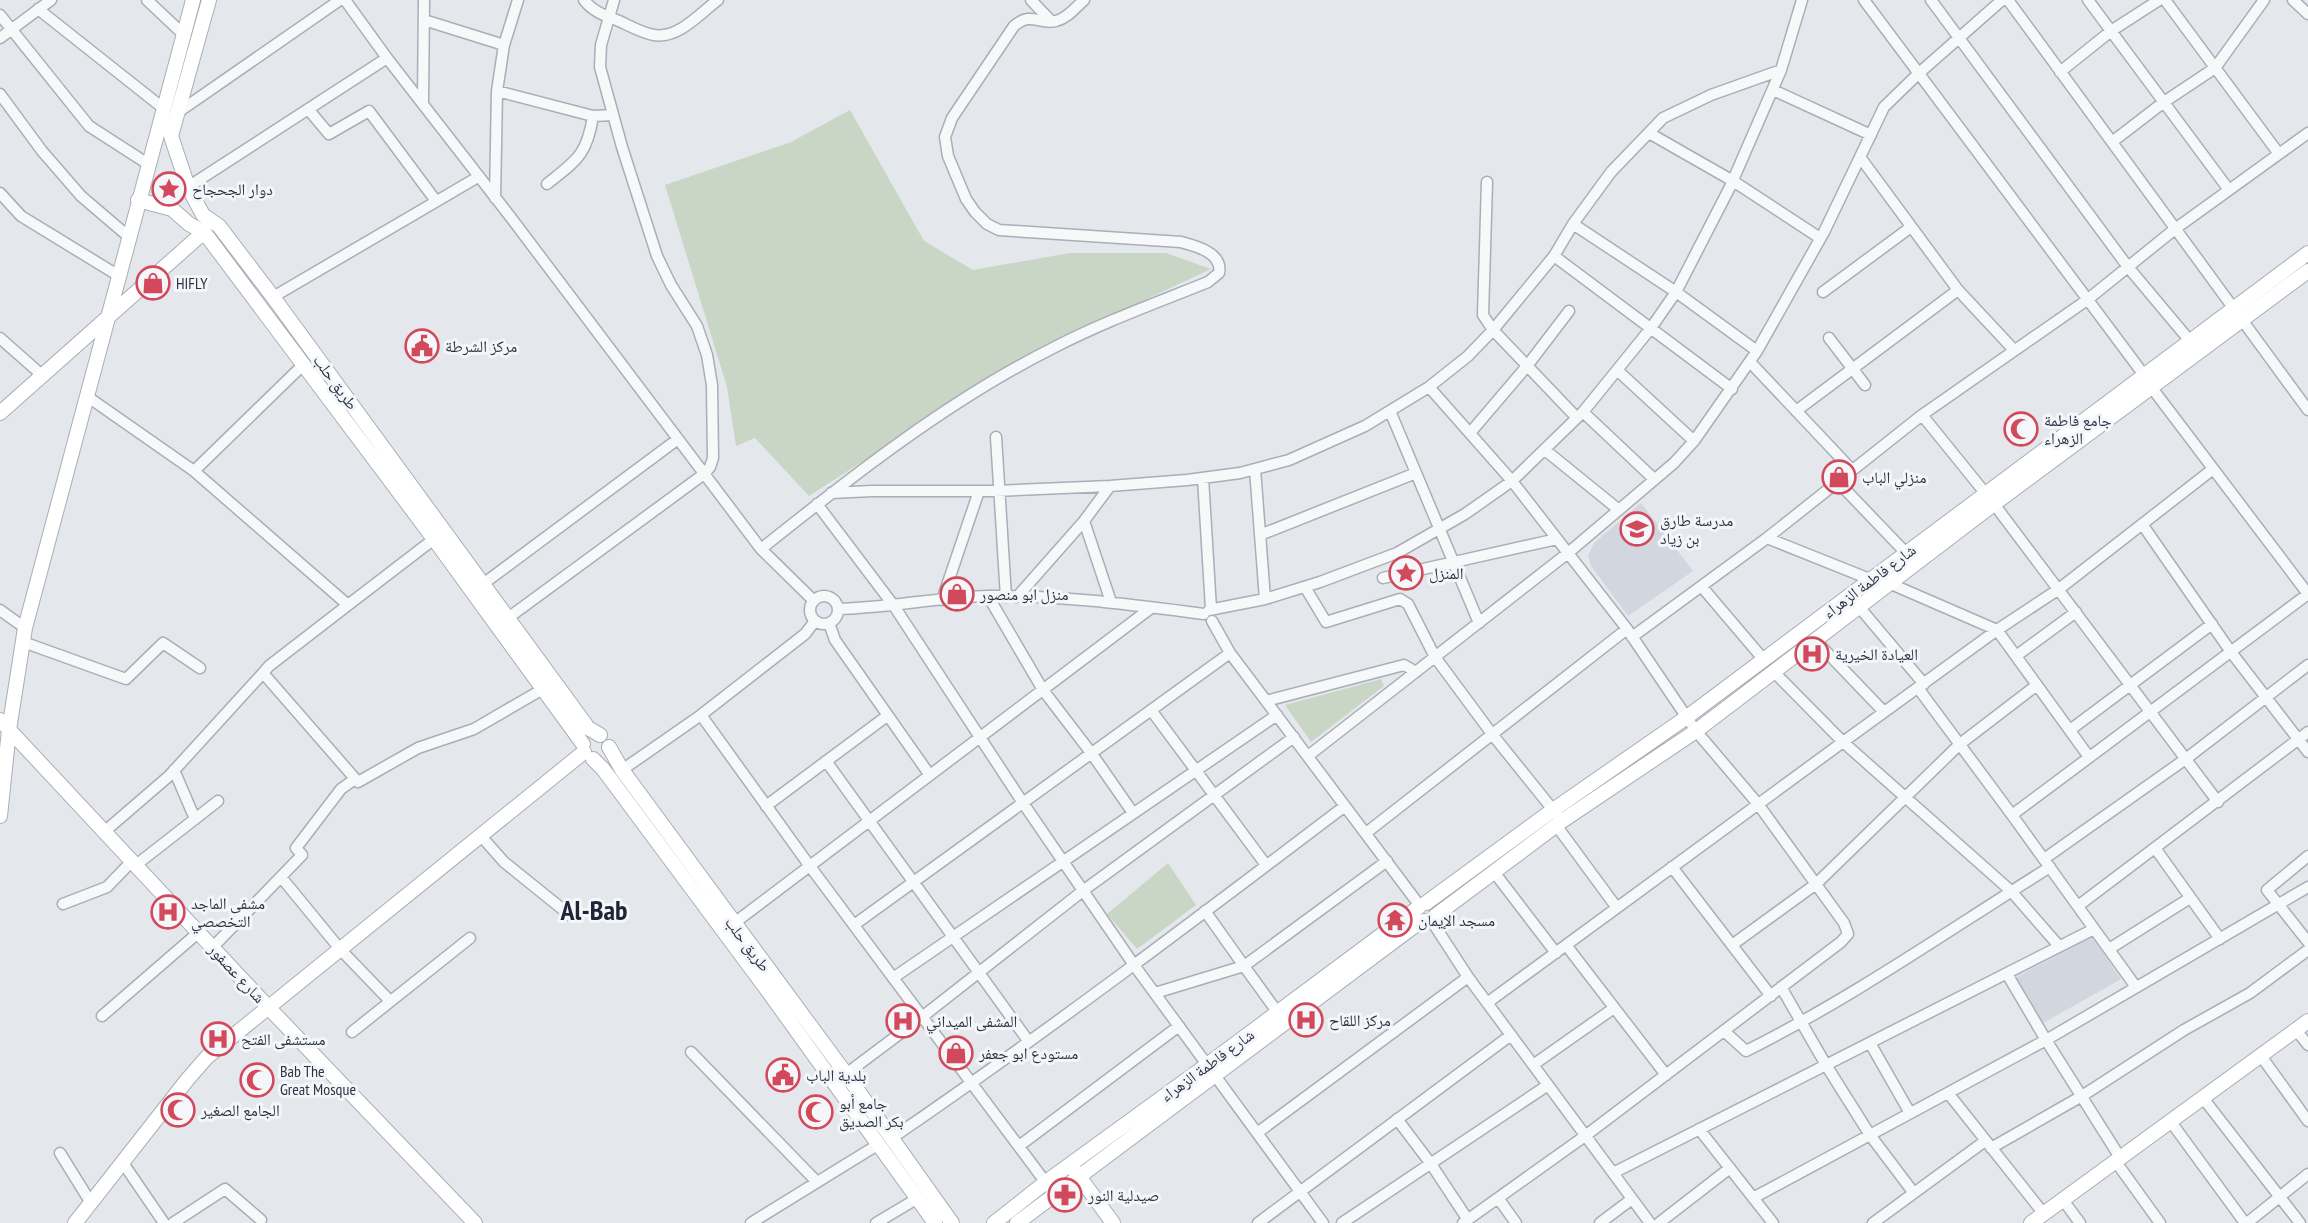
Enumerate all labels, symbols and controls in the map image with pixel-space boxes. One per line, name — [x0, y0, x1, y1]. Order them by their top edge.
place icon: دوار الجحجاح — [151, 171, 187, 207]
place label: دوار الجحجاح — [192, 179, 273, 200]
shop icon: HIFLY — [135, 265, 171, 301]
place label: HIFLY — [176, 273, 208, 293]
public building icon: مركز الشرطة — [404, 328, 440, 364]
place label: مركز الشرطة — [445, 336, 517, 356]
street label: طريق حلب — [308, 350, 363, 414]
place label: جامع فاطمة الزهراء — [2044, 410, 2112, 448]
mosque icon: جامع فاطمة الزهراء — [2003, 411, 2039, 447]
shop icon: منزلي الباب — [1821, 459, 1857, 495]
place label: منزلي الباب — [1862, 467, 1926, 490]
place label: مدرسة طارق بن زياد — [1660, 510, 1733, 549]
school or university icon: مدرسة طارق بن زياد — [1619, 511, 1655, 547]
street label: شارع فاطمة الزهراء — [1818, 539, 1920, 623]
place icon: المنزل — [1388, 555, 1424, 591]
place label: المنزل — [1429, 563, 1463, 584]
shop icon: منزل ابو منصور — [939, 576, 975, 612]
place label: منزل ابو منصور — [979, 584, 1069, 605]
hospital icon: العيادة الخيرية — [1794, 636, 1830, 672]
place label: العيادة الخيرية — [1835, 644, 1918, 664]
district label: Al-Bab — [560, 891, 627, 928]
place label: مشفى الماجد التخصصي — [191, 893, 265, 934]
hospital icon: مشفى الماجد التخصصي — [150, 894, 186, 930]
temple icon: مسجد الإيمان — [1377, 902, 1413, 938]
place label: مسجد الإيمان — [1418, 910, 1495, 931]
street label: طريق حلب — [720, 913, 775, 976]
street label: شارع عصفور — [203, 938, 270, 1008]
hospital icon: مركز اللقاح — [1288, 1002, 1324, 1038]
hospital icon: المشفى الميداني — [885, 1003, 921, 1039]
place label: مركز اللقاح — [1329, 1010, 1391, 1031]
place label: المشفى الميداني — [926, 1011, 1017, 1034]
hospital icon: مستشفى الفتح — [200, 1021, 236, 1057]
street label: شارع فاطمة الزهراء — [1156, 1024, 1259, 1107]
place label: مستشفى الفتح — [241, 1029, 326, 1050]
shop icon: مستودع ابو جعفر — [938, 1035, 974, 1071]
place label: مستودع ابو جعفر — [978, 1043, 1078, 1064]
public building icon: بلدية الباب — [765, 1057, 801, 1093]
place label: Bab The Great Mosque — [280, 1061, 356, 1099]
mosque icon: Bab The Great Mosque — [239, 1062, 275, 1098]
place label: بلدية الباب — [806, 1065, 866, 1085]
mosque icon: الجامع الصغير — [160, 1092, 196, 1128]
place label: جامع أبو بكر الصديق — [839, 1093, 904, 1132]
mosque icon: جامع أبو بكر الصديق — [798, 1094, 834, 1130]
place label: الجامع الصغير — [200, 1100, 280, 1121]
pharmacy icon: صيدلية النور — [1047, 1177, 1083, 1213]
place label: صيدلية النور — [1087, 1185, 1159, 1205]

